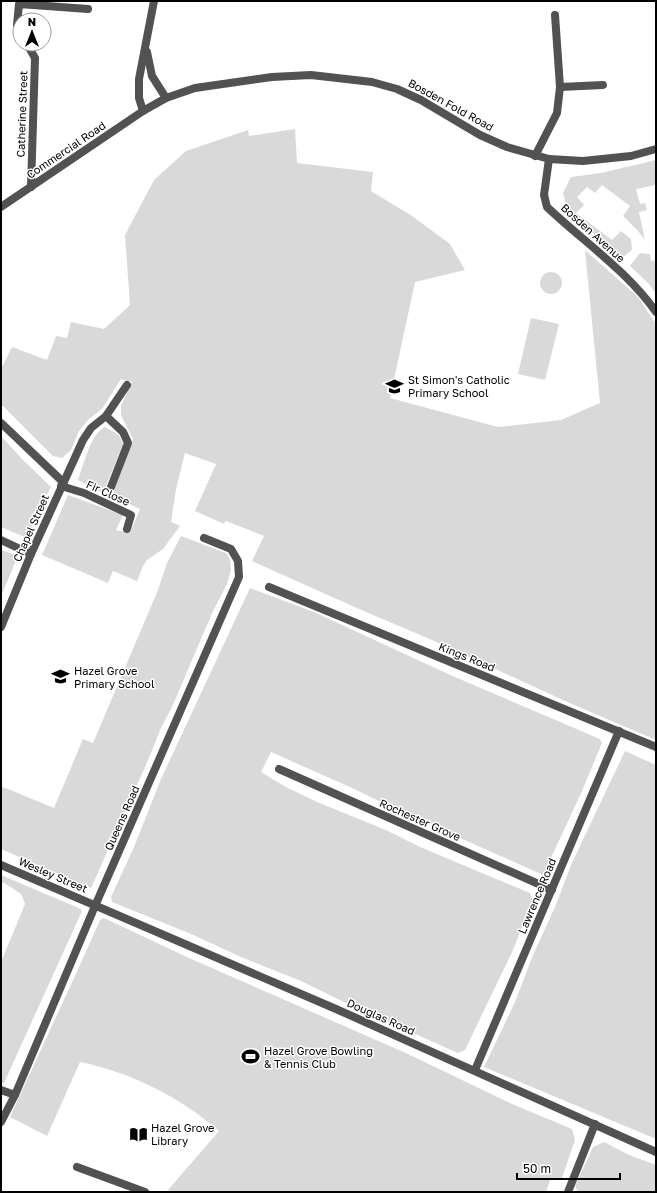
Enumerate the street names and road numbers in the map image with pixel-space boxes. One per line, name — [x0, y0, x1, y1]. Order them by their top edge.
street label: Catherine Street — [13, 70, 30, 158]
street label: Bosden Fold Road — [406, 76, 496, 133]
street label: Commercial Road — [24, 118, 108, 181]
street label: Bosden Avenue — [559, 201, 628, 265]
street label: Fir Close — [84, 477, 132, 508]
street label: Chapel Street — [10, 492, 51, 564]
street label: Kings Road — [437, 639, 497, 674]
street label: Queens Road — [101, 783, 142, 852]
street label: Rochester Grove — [378, 796, 463, 843]
street label: Wesley Street — [17, 854, 90, 895]
street label: Lawrence Road — [515, 856, 558, 936]
street label: Douglas Road — [345, 996, 417, 1037]

